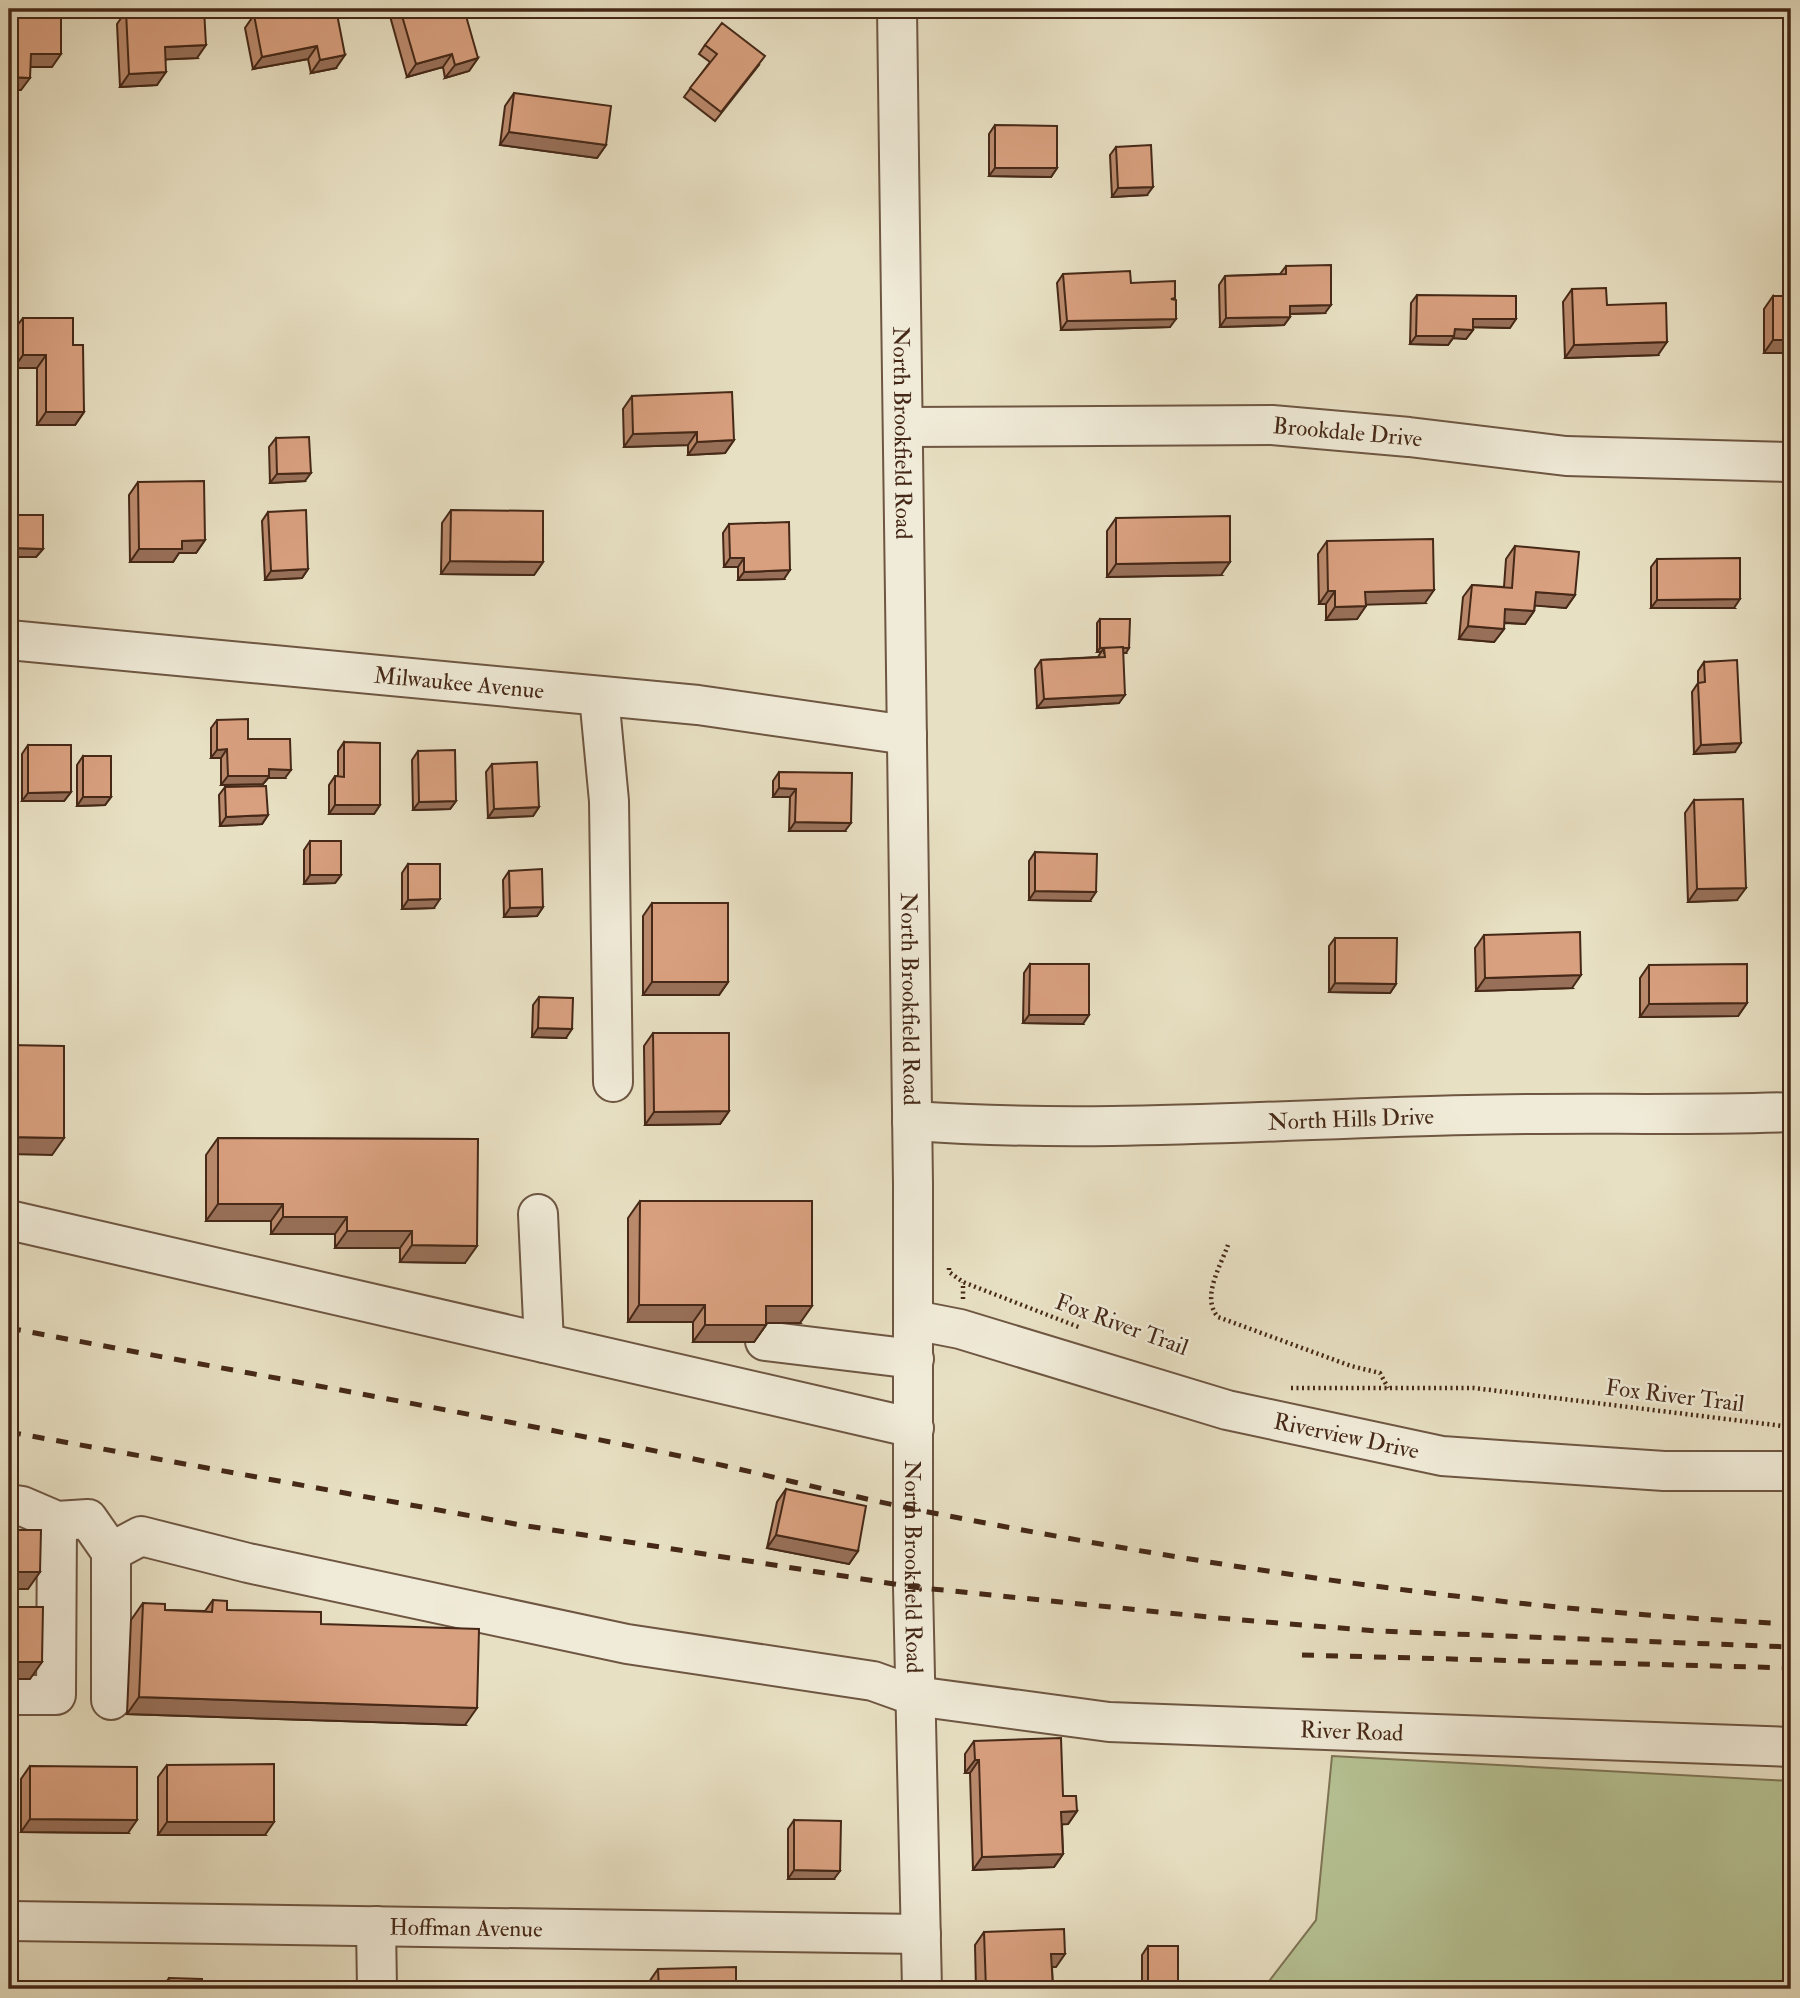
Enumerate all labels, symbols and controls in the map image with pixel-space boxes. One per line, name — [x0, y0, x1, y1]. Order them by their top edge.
street label: North Brookfield Road — [886, 326, 918, 540]
street label: Brookdale Drive — [1272, 411, 1424, 454]
street label: Milwaukee Avenue — [372, 660, 546, 705]
street label: North Brookfield Road — [894, 892, 926, 1106]
street label: North Hills Drive — [1267, 1102, 1435, 1137]
street label: Fox River Trail — [1051, 1287, 1192, 1362]
street label: Fox River Trail — [1604, 1373, 1746, 1418]
street label: Riverview Drive — [1271, 1406, 1422, 1466]
street label: North Brookfield Road — [898, 1460, 929, 1674]
street label: River Road — [1300, 1715, 1404, 1748]
street label: Hoffman Avenue — [389, 1912, 543, 1944]

